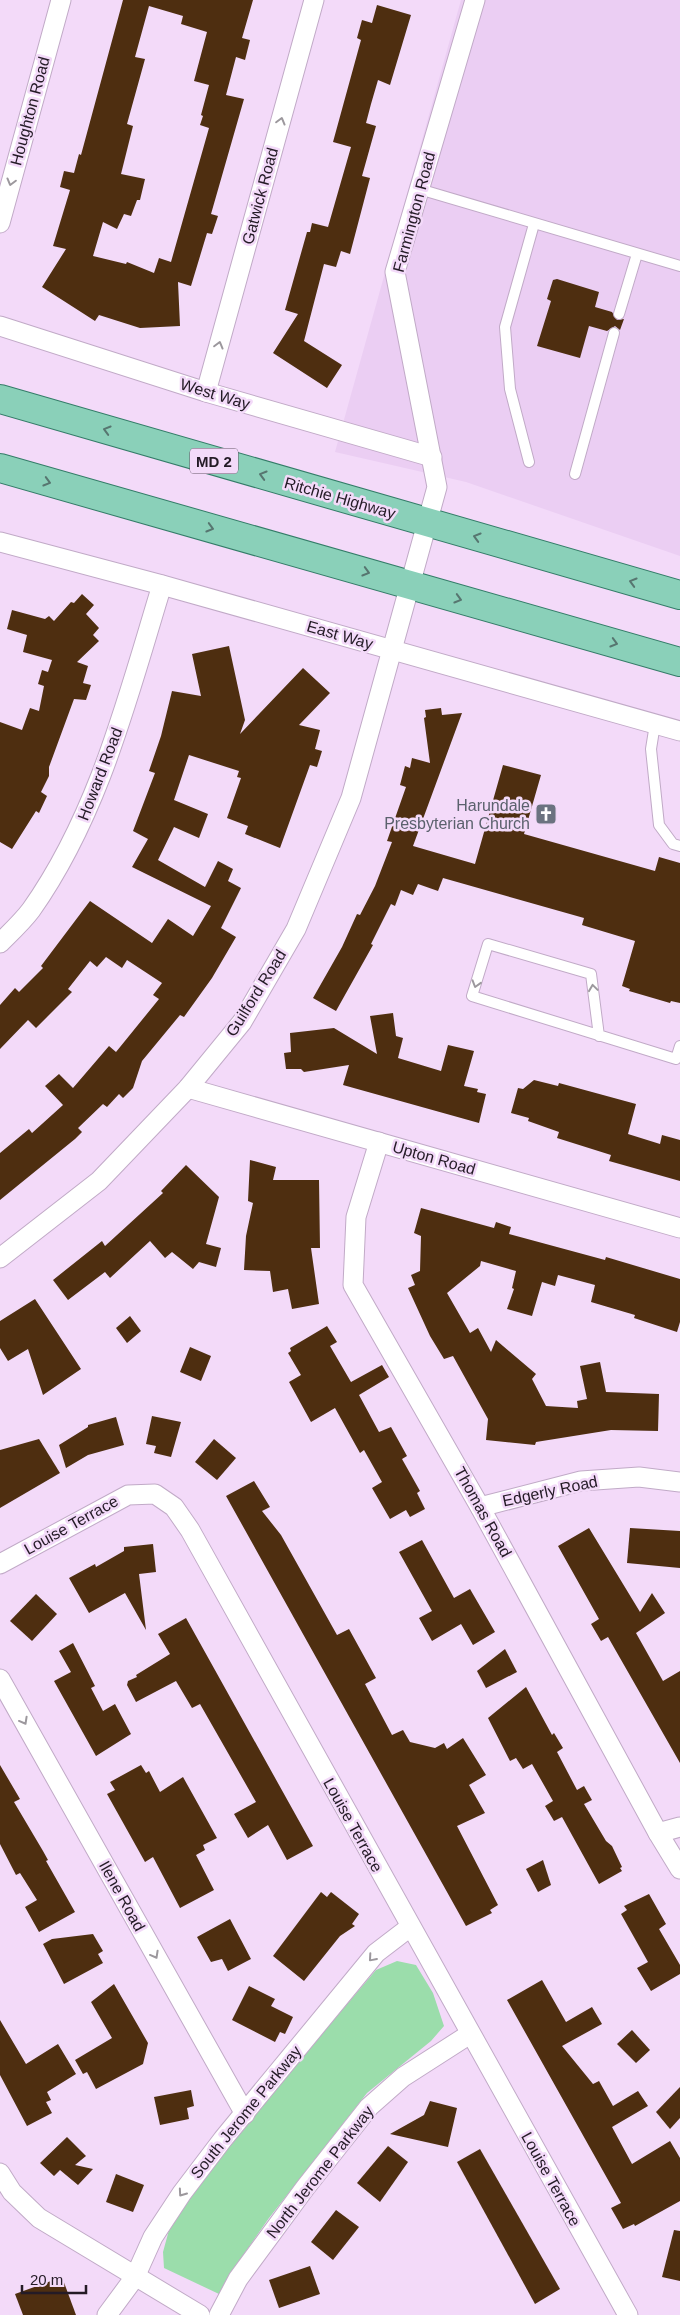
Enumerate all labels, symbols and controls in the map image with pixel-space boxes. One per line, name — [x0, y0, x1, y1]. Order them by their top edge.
street label: Houghton Road — [7, 55, 53, 167]
one-way arrow — [275, 117, 286, 125]
street label: Gatwick Road — [239, 146, 281, 246]
street label: Farmington Road — [390, 150, 438, 274]
one-way arrow — [6, 178, 17, 187]
one-way arrow — [214, 342, 224, 350]
street label: West Way — [178, 375, 252, 413]
one-way arrow — [103, 426, 111, 436]
road number: MD 2 — [190, 448, 238, 474]
one-way arrow — [259, 471, 267, 481]
street label: Ritchie Highway — [283, 474, 397, 522]
one-way arrow — [42, 476, 50, 486]
one-way arrow — [205, 522, 213, 532]
one-way arrow — [473, 533, 481, 543]
one-way arrow — [361, 567, 369, 577]
one-way arrow — [630, 577, 638, 587]
one-way arrow — [453, 593, 461, 603]
street label: East Way — [305, 617, 375, 653]
one-way arrow — [609, 637, 618, 648]
street label: Howard Road — [75, 725, 125, 823]
place label: Harundale Presbyterian Church — [384, 797, 530, 832]
church icon: Harundale Presbyterian Church — [534, 802, 558, 826]
street label: Guilford Road — [223, 947, 289, 1039]
one-way arrow — [472, 979, 482, 987]
one-way arrow — [588, 983, 599, 991]
street label: Upton Road — [391, 1138, 477, 1178]
street label: Thomas Road — [451, 1464, 515, 1560]
street label: Edgerly Road — [501, 1473, 599, 1509]
street label: Louise Terrace — [21, 1492, 121, 1558]
one-way arrow — [18, 1716, 28, 1725]
street label: Louise Terrace — [320, 1775, 386, 1875]
street label: Ilene Road — [96, 1858, 148, 1934]
one-way arrow — [149, 1949, 159, 1958]
one-way arrow — [369, 1953, 378, 1962]
street label: South Jerome Parkway — [187, 2042, 305, 2182]
street label: North Jerome Parkway — [263, 2103, 377, 2241]
street label: Louise Terrace — [518, 2129, 584, 2229]
one-way arrow — [179, 2187, 188, 2197]
scale bar — [22, 2262, 86, 2294]
text: 20 m — [30, 2271, 63, 2288]

